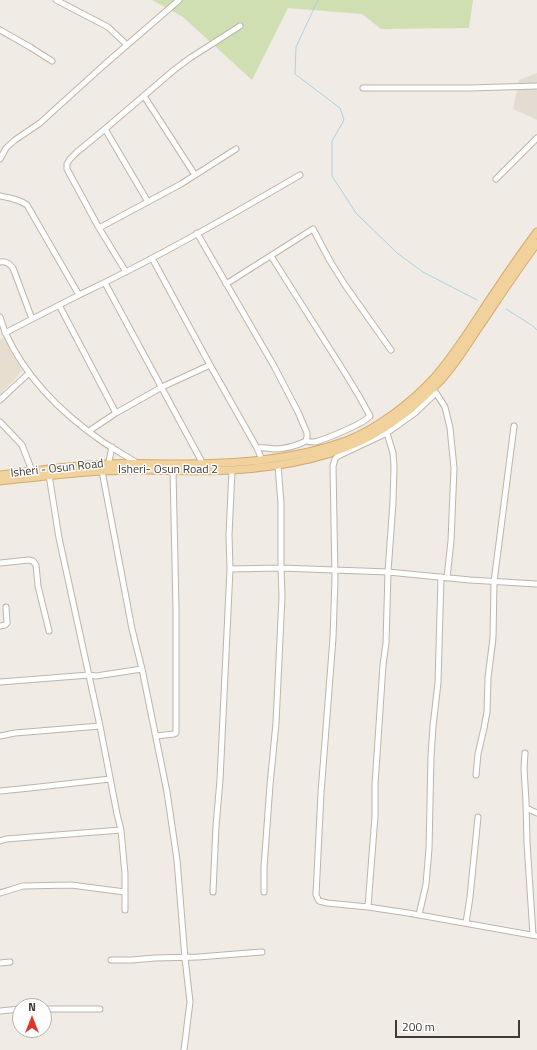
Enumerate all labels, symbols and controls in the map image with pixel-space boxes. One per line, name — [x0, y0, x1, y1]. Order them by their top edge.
street label: Isheri - Osun Road — [10, 457, 104, 481]
street label: Isheri- Osun Road 2 — [118, 463, 218, 477]
north arrow — [12, 998, 52, 1038]
text: N — [28, 999, 36, 1015]
scale bar — [397, 1012, 522, 1038]
text: 200 m — [402, 1017, 435, 1036]

